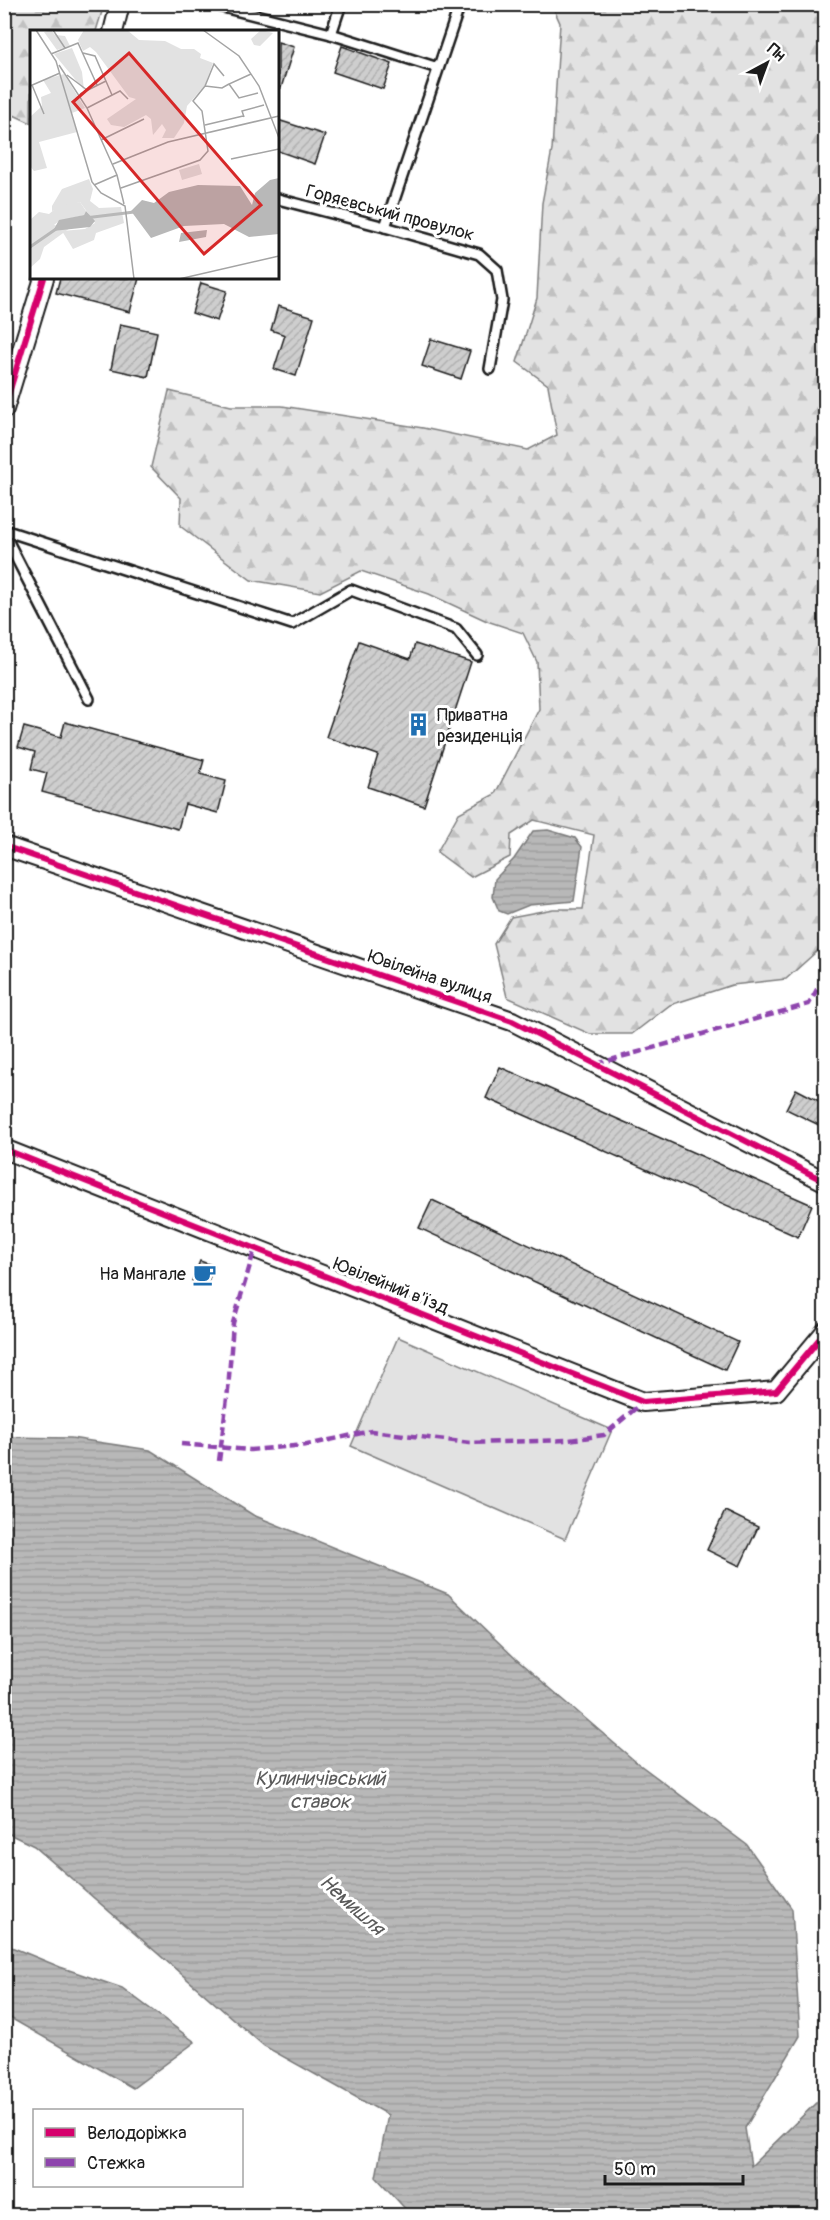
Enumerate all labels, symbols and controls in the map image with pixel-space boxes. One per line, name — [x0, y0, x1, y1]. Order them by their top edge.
inset map — [30, 30, 279, 279]
north arrow — [737, 33, 797, 93]
text: Пн — [763, 39, 789, 66]
street label: Горяєвський провулок — [303, 179, 477, 247]
place label: Приватна резиденція — [437, 704, 523, 748]
building icon: Приватна резиденція — [406, 712, 432, 738]
street label: Ювілейна вулиця — [365, 945, 495, 1009]
street label: Ювілейний в'їзд — [330, 1252, 452, 1320]
cafe icon: На Мангале — [191, 1261, 217, 1287]
place label: На Мангале — [99, 1263, 186, 1286]
water label: Кулиничівський ставок — [255, 1766, 386, 1814]
water label: Немишля — [314, 1869, 392, 1942]
legend — [33, 2109, 243, 2187]
text: Велодоріжка — [87, 2122, 187, 2145]
scale bar — [605, 2148, 743, 2186]
text: Стежка — [87, 2152, 145, 2175]
text: 50 m — [614, 2158, 656, 2181]

